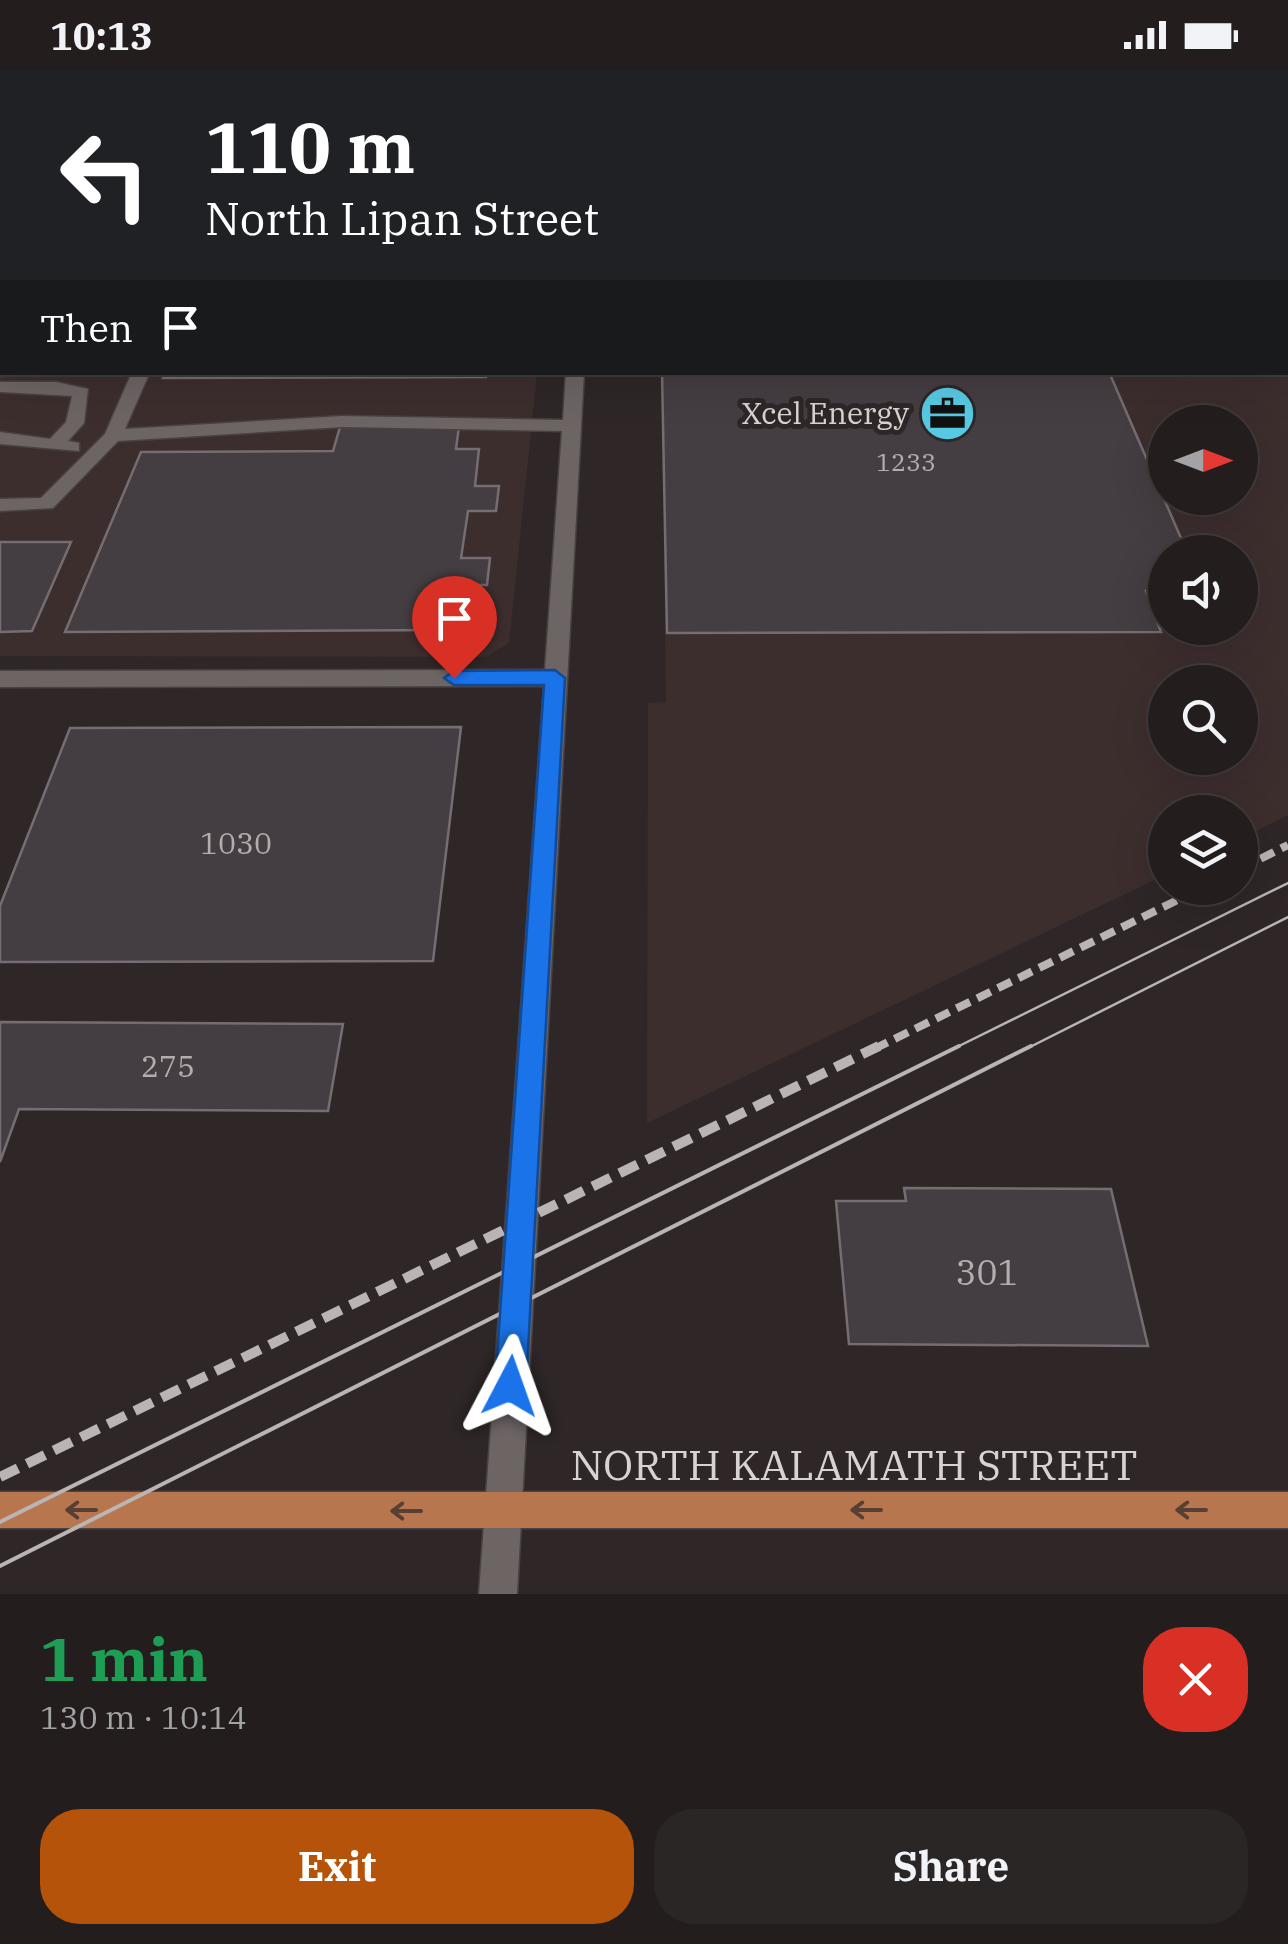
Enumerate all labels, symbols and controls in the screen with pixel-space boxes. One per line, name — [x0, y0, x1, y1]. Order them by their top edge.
text: 10:13 — [50, 11, 153, 60]
text: 110 m — [205, 101, 415, 192]
icon: left — [40, 110, 170, 240]
text: North Lipan Street — [205, 189, 599, 247]
icon: arrive — [153, 300, 208, 355]
text: Then — [40, 303, 133, 352]
office icon: Xcel Energy — [918, 384, 978, 444]
place label: Xcel Energy — [742, 393, 909, 432]
north arrow — [1148, 405, 1258, 515]
map controls — [1148, 405, 1258, 905]
house number: 1233 — [876, 445, 936, 478]
button: sound — [1148, 535, 1258, 645]
pin — [412, 576, 497, 679]
icon: arrive — [427, 591, 482, 646]
button: search — [1148, 665, 1258, 775]
button: layers — [1148, 795, 1258, 905]
house number: 1030 — [200, 823, 272, 862]
house number: 275 — [141, 1046, 195, 1085]
house number: 301 — [955, 1249, 1019, 1295]
position arrow — [458, 1334, 562, 1438]
street label: NORTH KALAMATH STREET — [570, 1437, 1138, 1492]
one-way arrow — [65, 1500, 98, 1520]
one-way arrow — [850, 1500, 882, 1520]
one-way arrow — [1175, 1500, 1208, 1520]
one-way arrow — [390, 1502, 422, 1520]
text: 1 min — [40, 1619, 208, 1698]
button: close — [1143, 1627, 1248, 1732]
text: 130 m · 10:14 — [40, 1696, 247, 1738]
button: Exit — [40, 1809, 634, 1924]
button: Share — [654, 1809, 1248, 1924]

